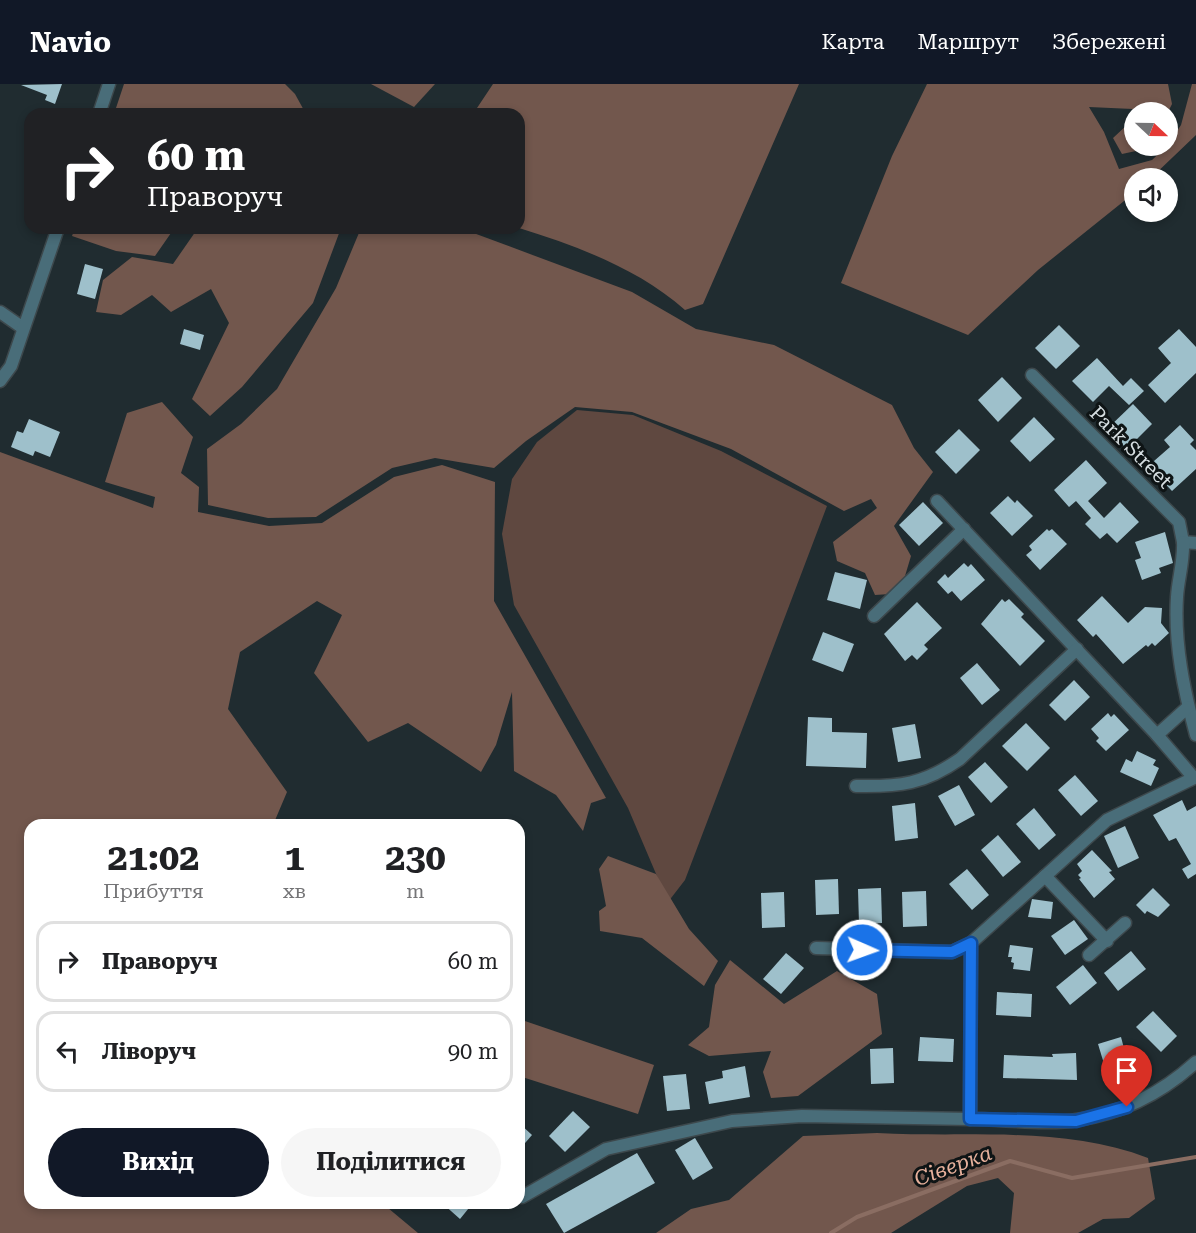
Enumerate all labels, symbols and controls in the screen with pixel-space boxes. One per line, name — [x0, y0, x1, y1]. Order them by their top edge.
text: Navio — [30, 26, 111, 59]
text: Карта — [822, 30, 884, 54]
text: Маршрут — [917, 30, 1019, 54]
text: Збережені — [1052, 30, 1166, 54]
north arrow — [1124, 102, 1178, 156]
map controls — [1124, 102, 1178, 222]
text: 60 m — [147, 131, 245, 180]
icon: right — [48, 132, 126, 210]
button: sound — [1124, 168, 1178, 222]
text: Праворуч — [147, 181, 283, 213]
street label: Park Street — [1085, 401, 1178, 494]
text: 21:02 — [108, 837, 199, 879]
text: 1 — [284, 837, 305, 879]
text: 230 — [385, 837, 446, 879]
text: Прибуття — [103, 879, 204, 903]
text: хв — [283, 879, 306, 903]
text: m — [406, 879, 425, 903]
position arrow — [830, 918, 894, 982]
icon: right — [51, 945, 84, 978]
text: Праворуч — [102, 949, 217, 974]
text: 60 m — [448, 949, 498, 974]
icon: left — [51, 1035, 84, 1068]
text: Ліворуч — [102, 1039, 196, 1064]
text: 90 m — [448, 1039, 498, 1064]
pin — [1101, 1045, 1152, 1107]
icon: arrive — [1110, 1054, 1143, 1087]
button: Вихід — [48, 1128, 269, 1197]
button: Поділитися — [281, 1128, 501, 1197]
water label: Сіверка — [911, 1141, 995, 1191]

